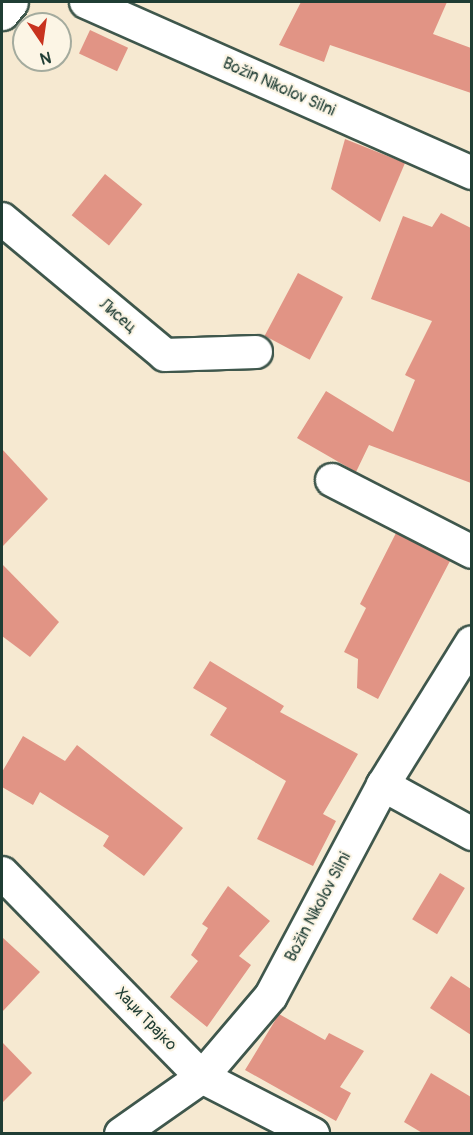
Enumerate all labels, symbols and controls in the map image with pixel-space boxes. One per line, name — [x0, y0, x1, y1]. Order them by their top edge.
north arrow — [12, 12, 72, 72]
text: N — [38, 47, 53, 69]
street label: Božin Nikolov Silni — [220, 54, 338, 120]
street label: Лисец — [95, 295, 141, 337]
street label: Božin Nikolov Silni — [281, 849, 355, 965]
street label: Хаџи Трајко — [111, 984, 181, 1054]

